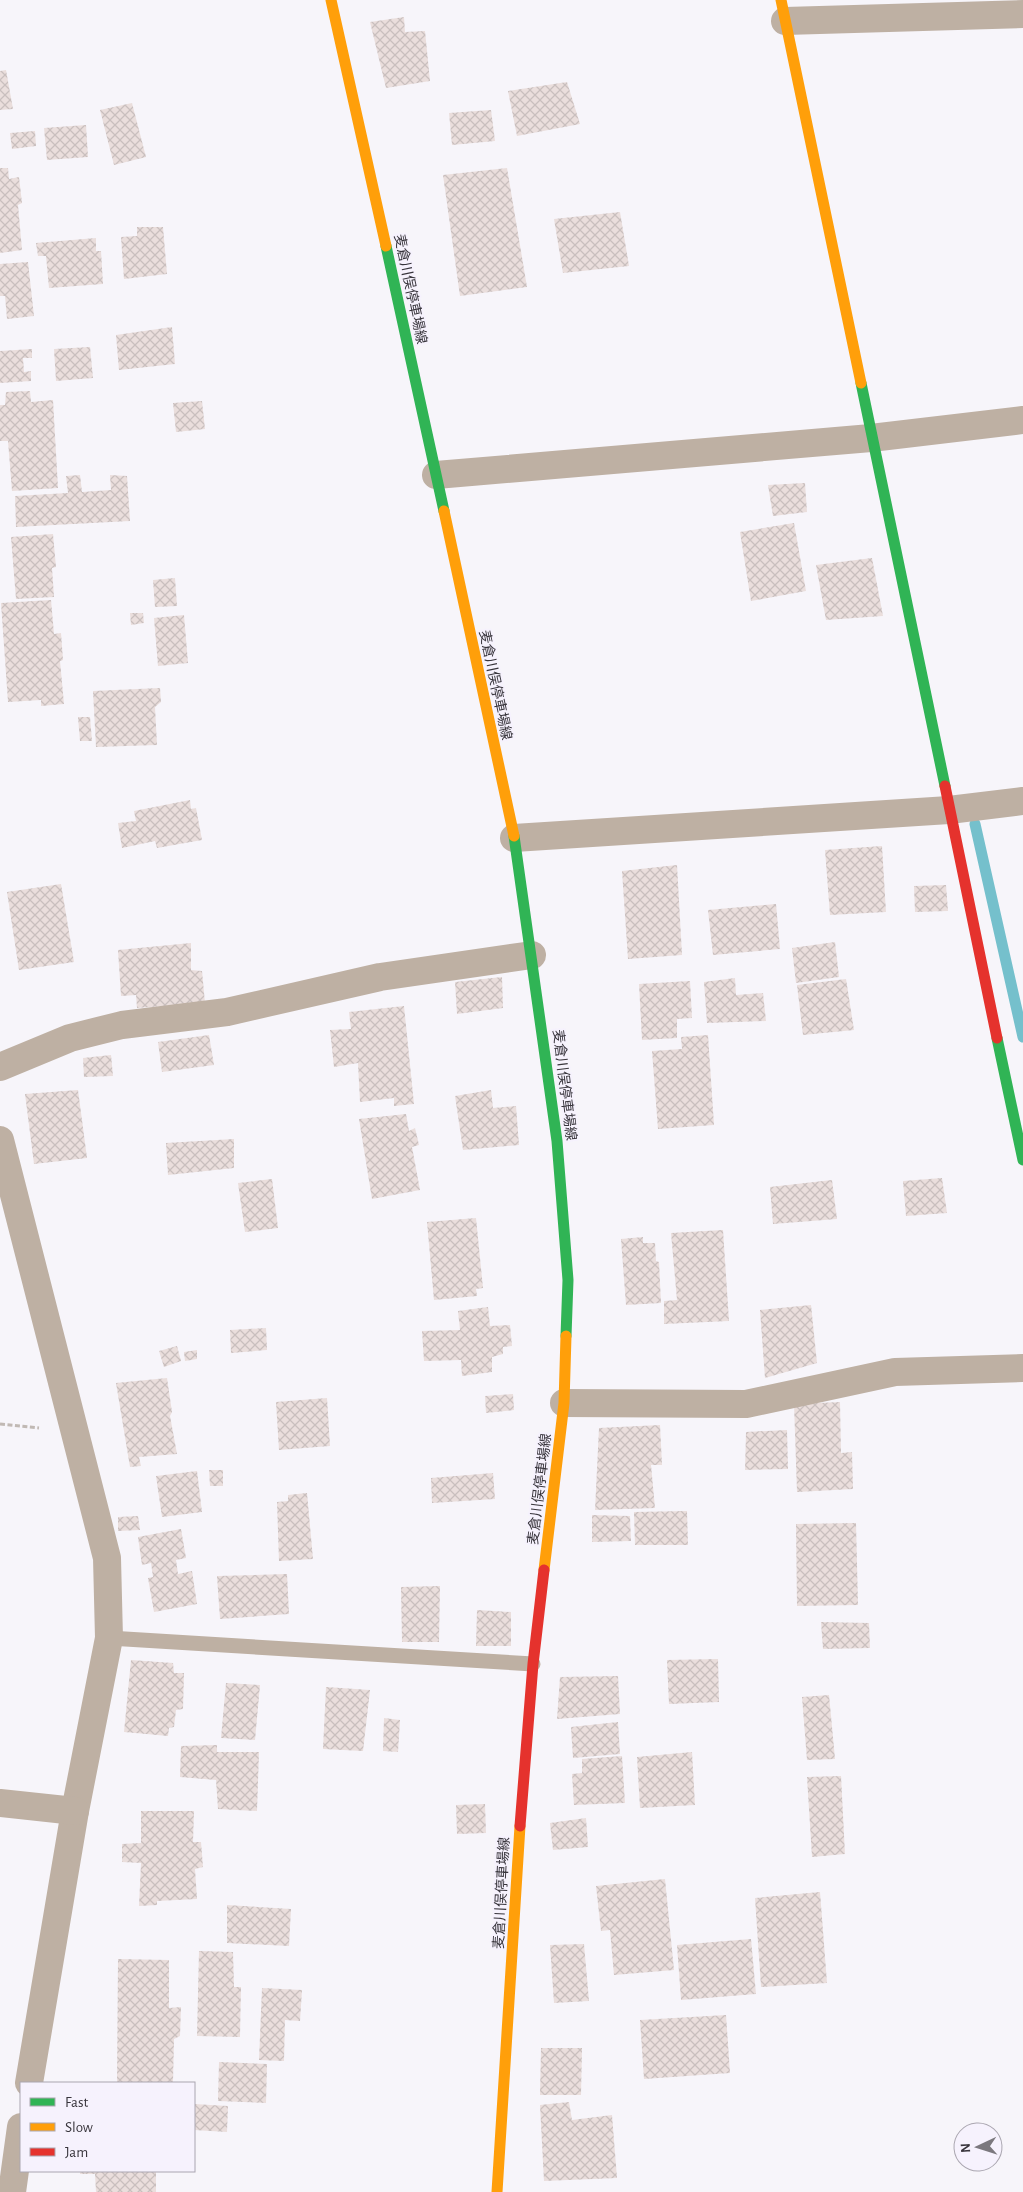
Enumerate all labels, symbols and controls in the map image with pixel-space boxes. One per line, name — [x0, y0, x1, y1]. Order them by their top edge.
street label: 麦倉川俣停車場線 — [392, 233, 429, 345]
street label: 麦倉川俣停車場線 — [477, 629, 514, 741]
street label: 麦倉川俣停車場線 — [550, 1029, 579, 1142]
street label: 麦倉川俣停車場線 — [525, 1433, 554, 1546]
street label: 麦倉川俣停車場線 — [491, 1837, 512, 1949]
legend — [20, 2082, 195, 2172]
text: Fast — [65, 2095, 89, 2110]
text: Slow — [65, 2120, 93, 2135]
north arrow — [953, 2122, 1003, 2172]
text: N — [959, 2142, 973, 2153]
text: Jam — [65, 2145, 88, 2160]

